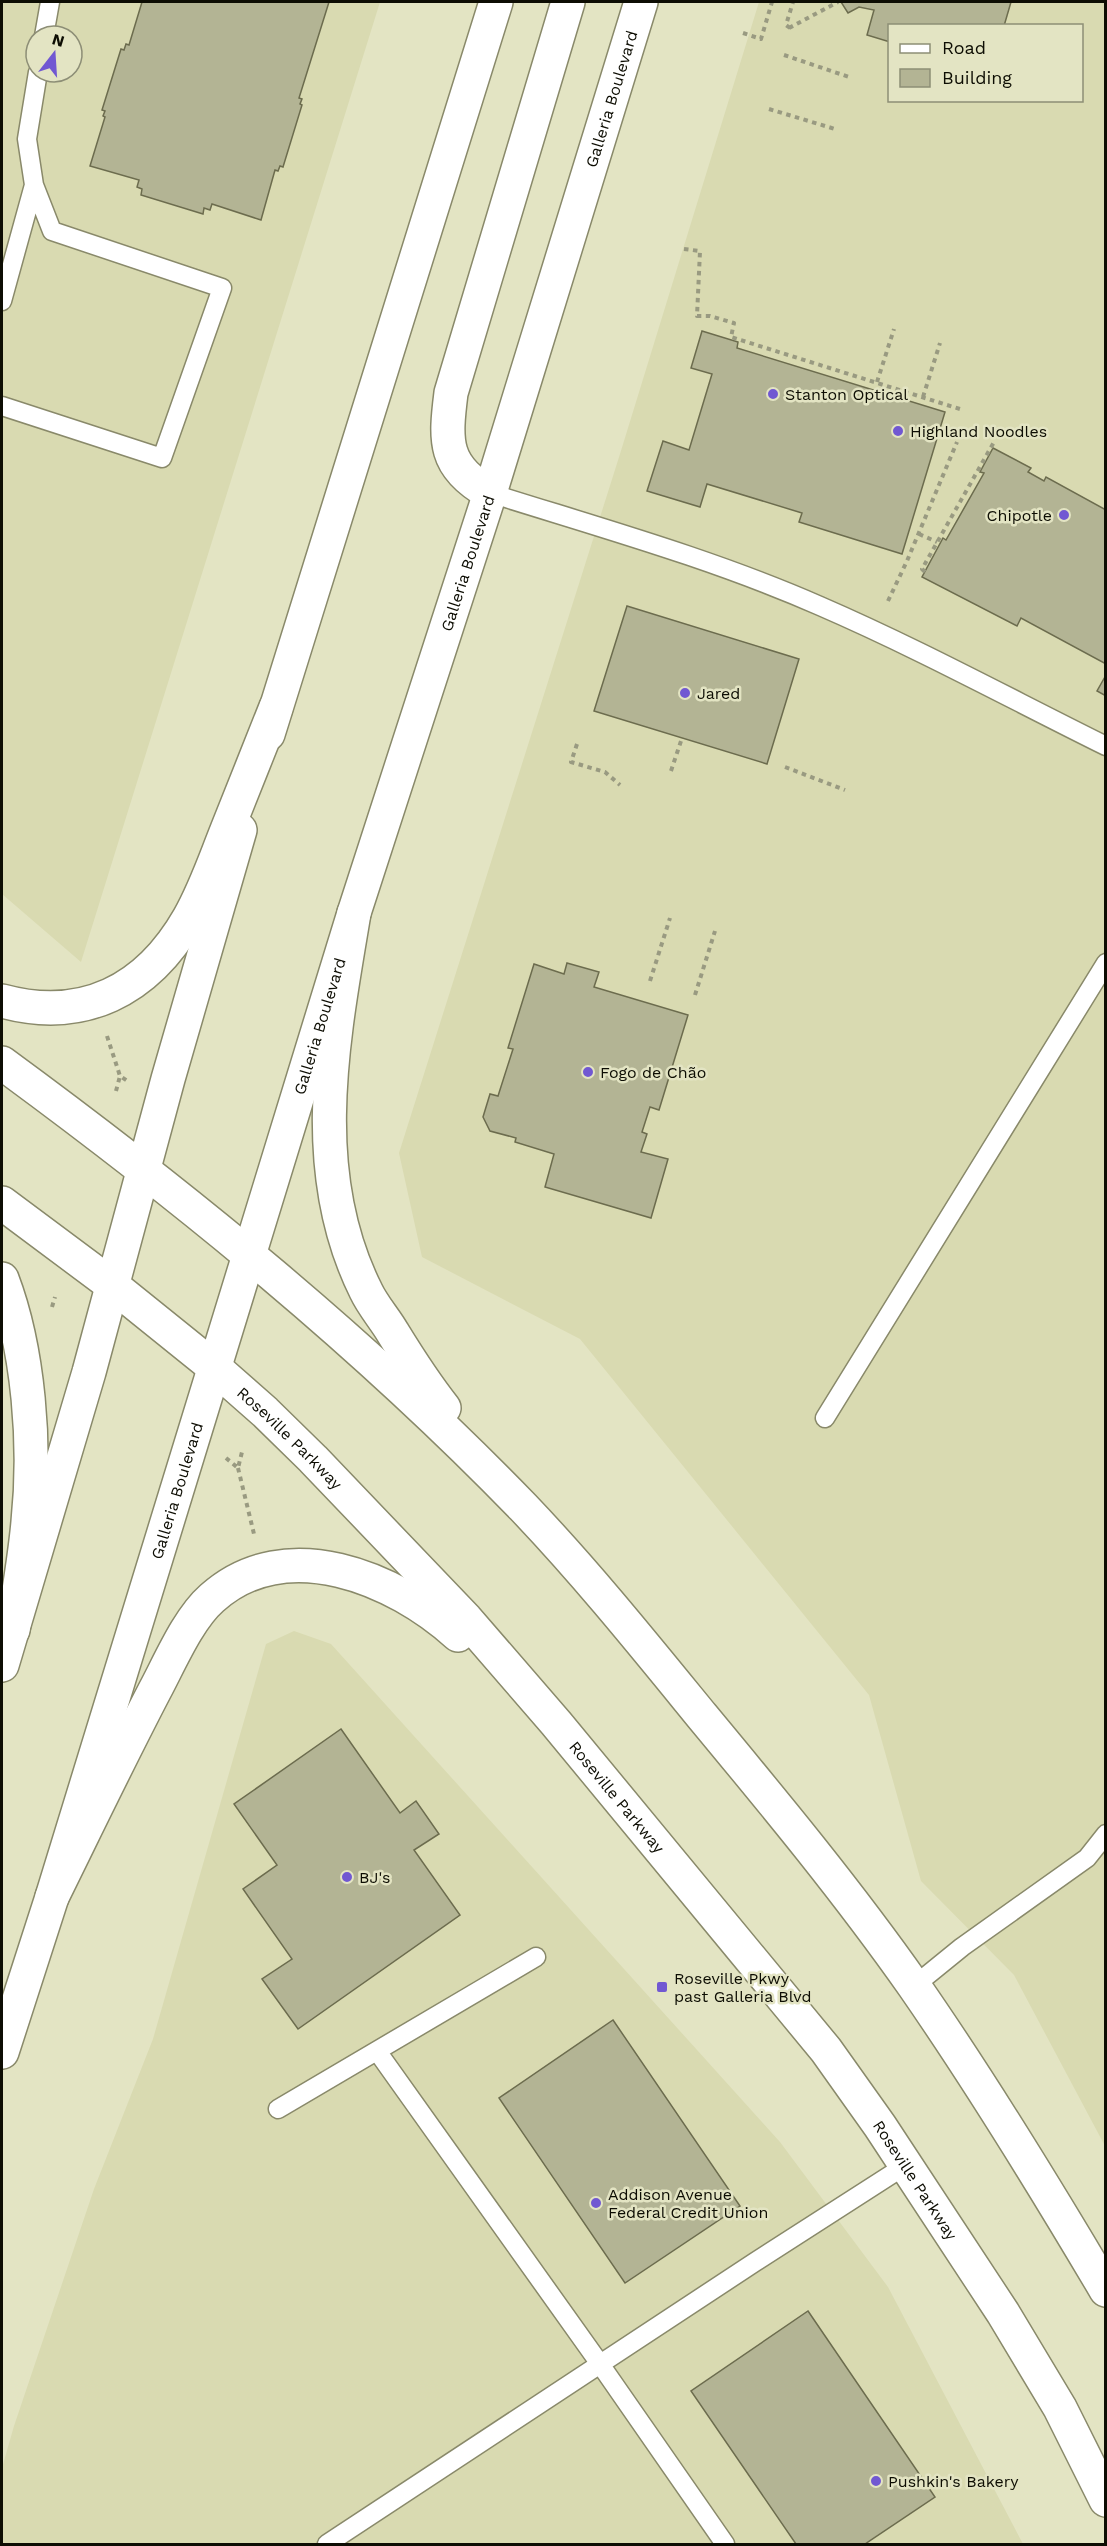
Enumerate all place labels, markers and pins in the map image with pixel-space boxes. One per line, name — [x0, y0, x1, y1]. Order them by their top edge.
place label: Stanton Optical — [785, 385, 908, 404]
marker: Stanton Optical — [766, 387, 780, 401]
place label: Highland Noodles — [910, 422, 1047, 441]
marker: Highland Noodles — [891, 424, 905, 438]
place label: Chipotle — [987, 506, 1052, 525]
marker: Chipotle — [1057, 508, 1071, 522]
place label: Jared — [697, 684, 740, 703]
marker: Jared — [678, 686, 692, 700]
place label: Fogo de Chão — [600, 1063, 706, 1082]
marker: Fogo de Chão — [581, 1065, 595, 1079]
place label: BJ's — [359, 1868, 390, 1887]
marker: BJ's — [340, 1870, 354, 1884]
place label: Roseville Pkwy past Galleria Blvd — [674, 1969, 812, 2006]
marker: Roseville Pkwy past Galleria Blvd — [655, 1980, 669, 1994]
place label: Addison Avenue Federal Credit Union — [608, 2185, 768, 2222]
marker: Addison Avenue Federal Credit Union — [589, 2196, 603, 2210]
place label: Pushkin's Bakery — [888, 2472, 1019, 2491]
marker: Pushkin's Bakery — [869, 2474, 883, 2488]

